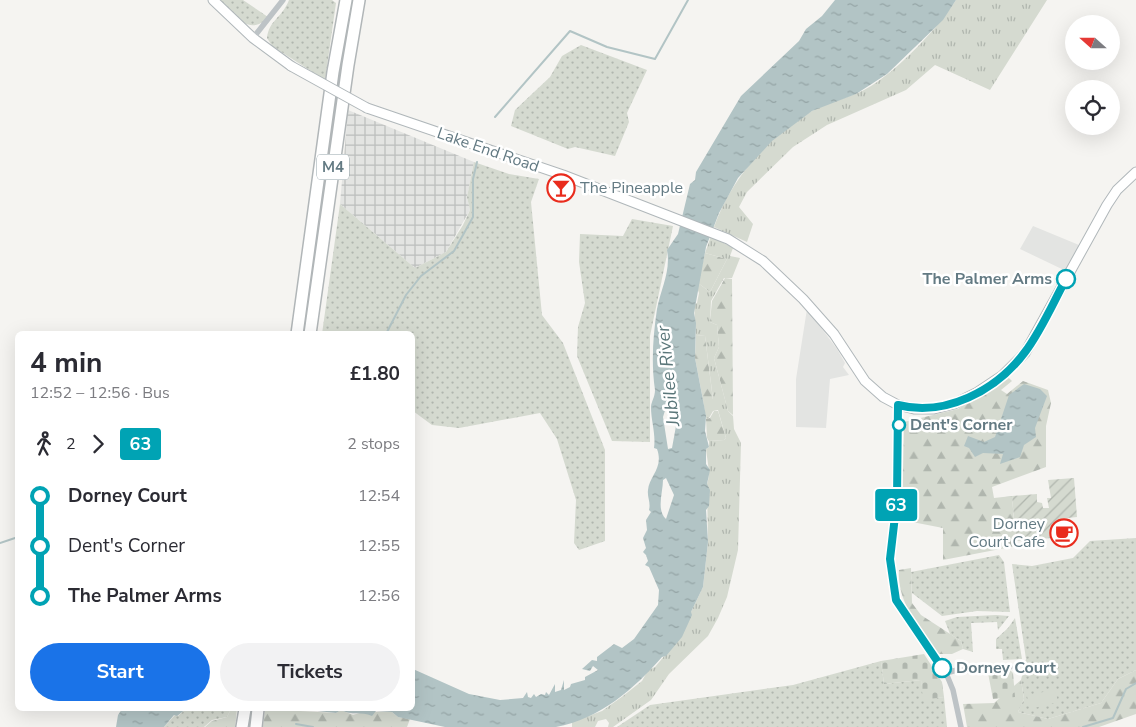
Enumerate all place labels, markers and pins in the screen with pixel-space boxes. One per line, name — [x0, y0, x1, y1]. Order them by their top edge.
bar icon: The Pineapple — [546, 173, 576, 203]
place label: The Pineapple — [580, 177, 683, 199]
place label: The Palmer Arms — [922, 268, 1052, 290]
marker: The Palmer Arms — [1056, 269, 1076, 289]
place label: Dent's Corner — [910, 414, 1013, 436]
marker: Dent's Corner — [892, 418, 906, 432]
place label: Dorney Court Cafe — [968, 513, 1046, 553]
cafe icon: Dorney Court Cafe — [1049, 518, 1079, 548]
place label: Dorney Court — [956, 657, 1057, 679]
marker: Dorney Court — [932, 658, 952, 678]

